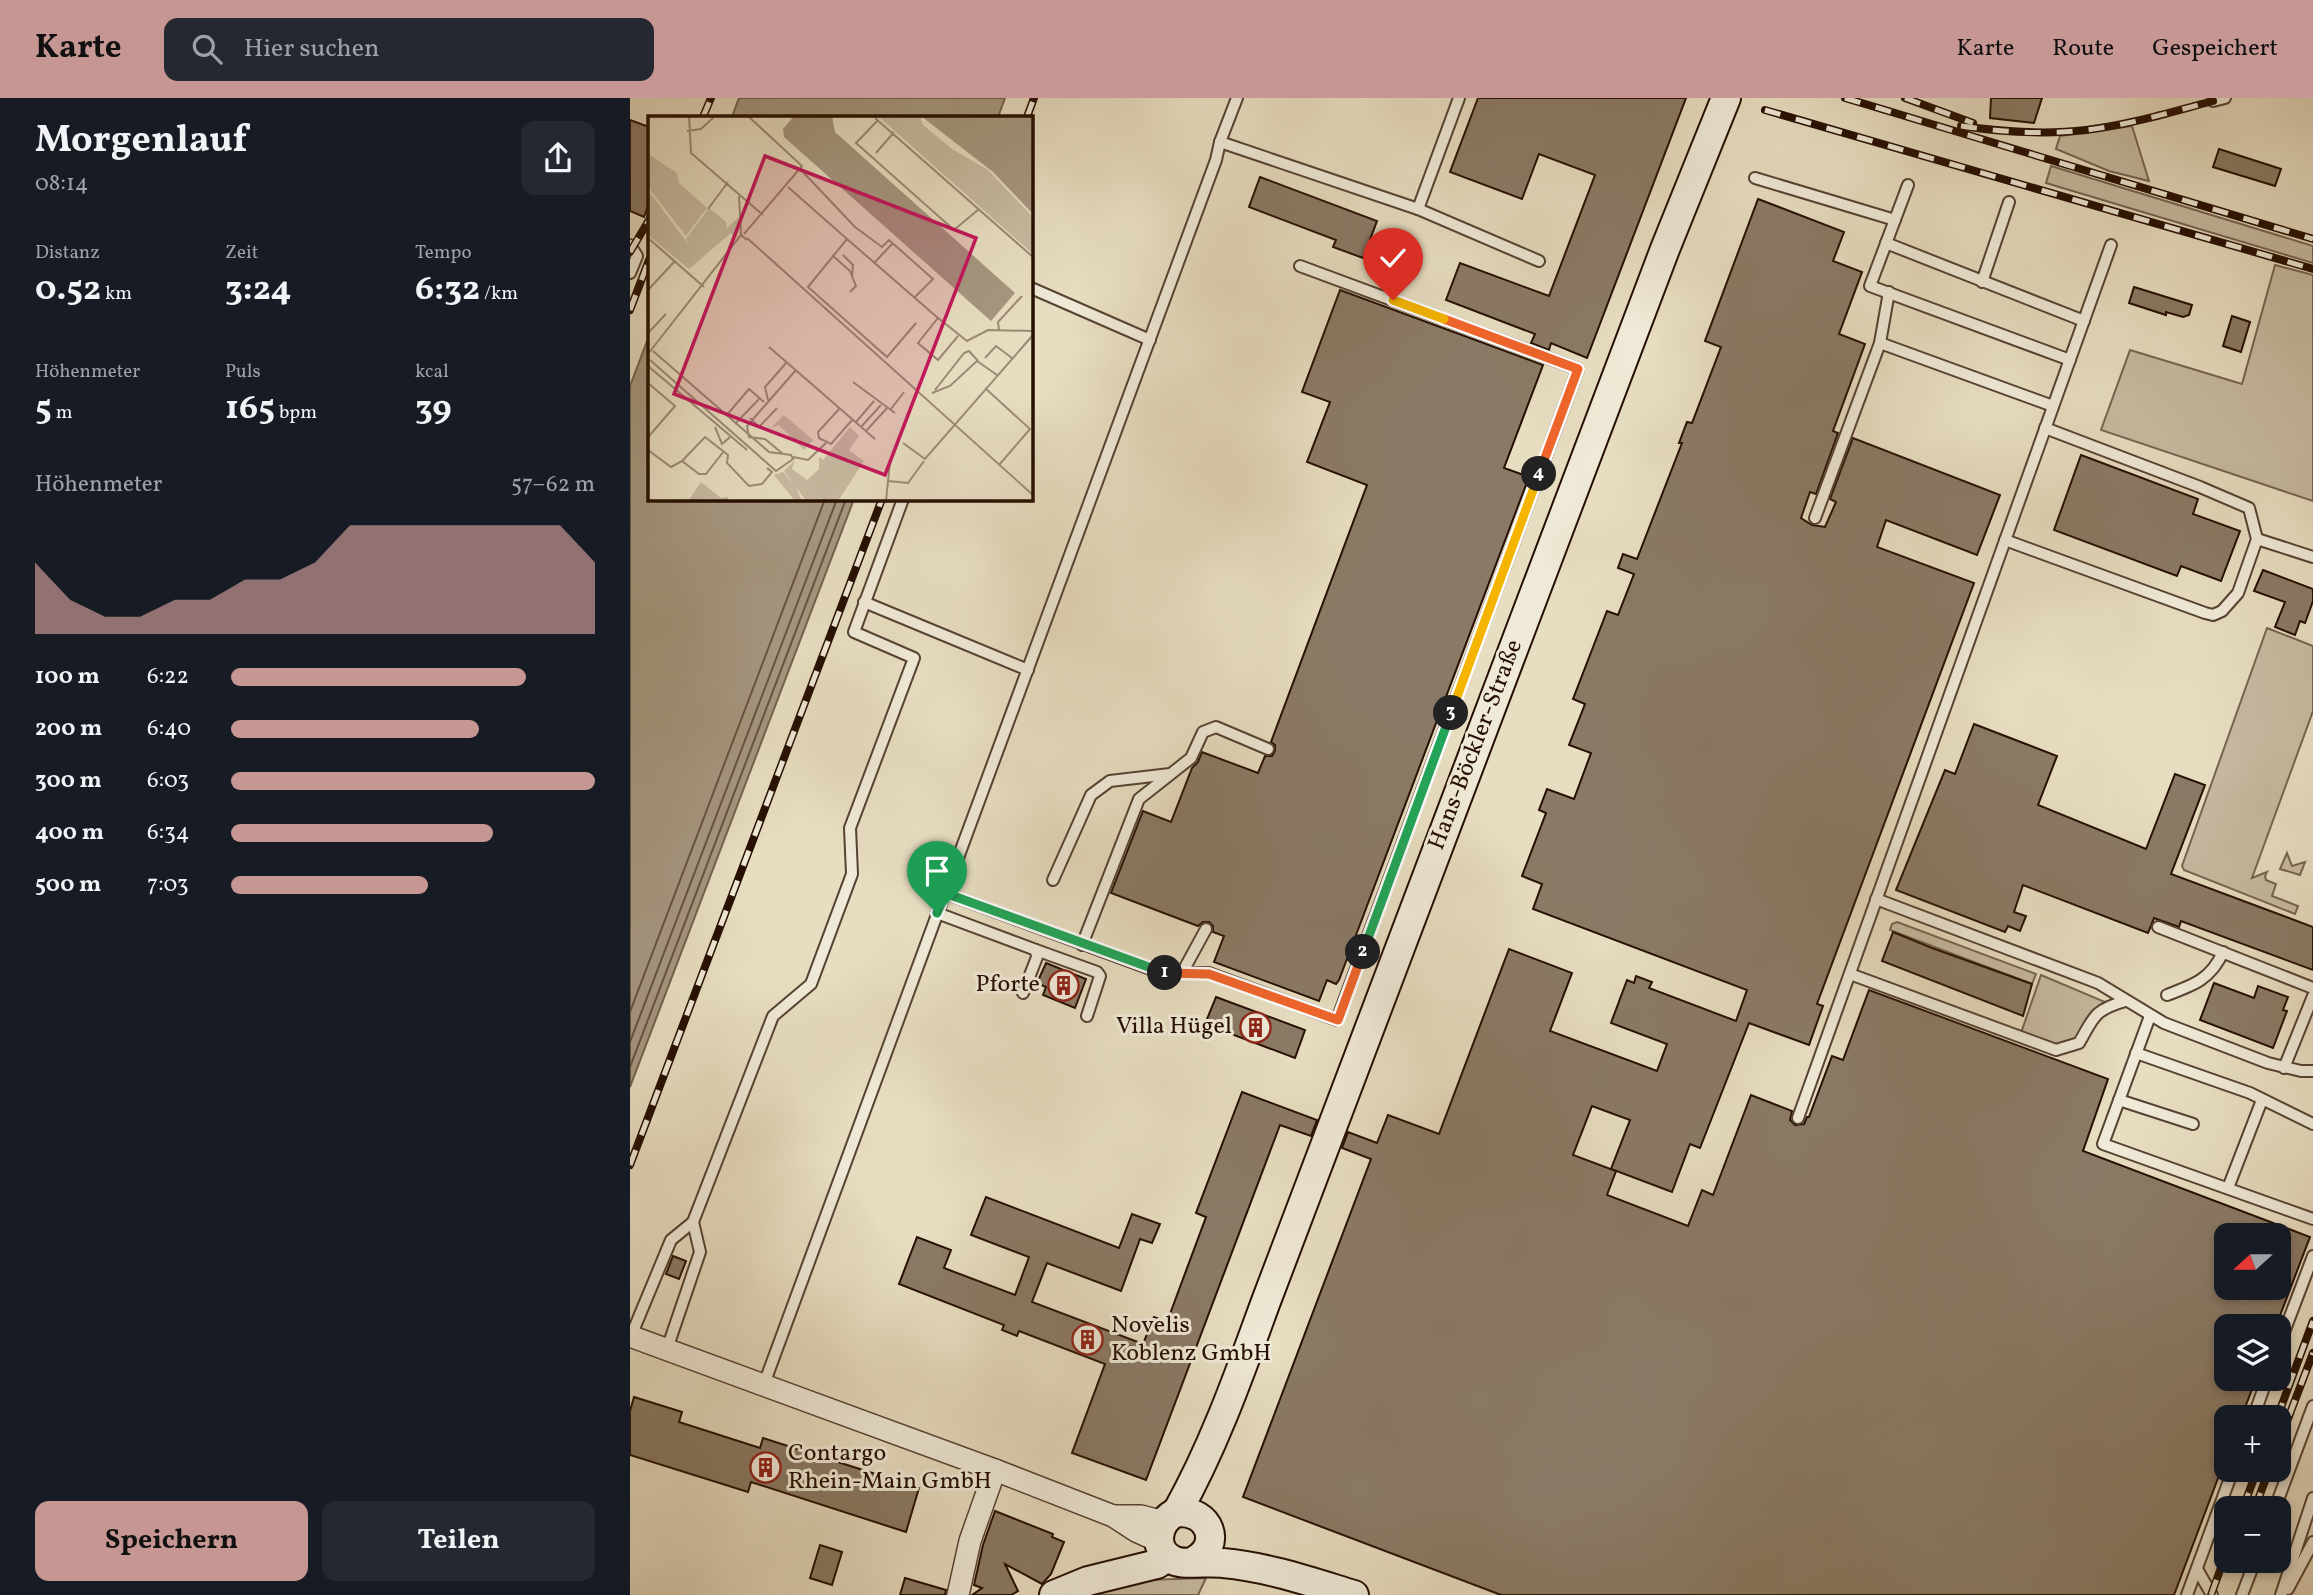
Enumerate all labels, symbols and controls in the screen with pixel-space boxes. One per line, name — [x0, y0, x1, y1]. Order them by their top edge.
search box — [164, 18, 654, 81]
text: Karte — [35, 26, 122, 72]
icon: search — [188, 30, 226, 68]
text: Hier suchen — [244, 31, 380, 67]
text: Karte — [1957, 32, 2014, 66]
text: Route — [2052, 32, 2114, 66]
text: Gespeichert — [2152, 32, 2278, 66]
text: Morgenlauf — [35, 115, 248, 168]
inset map — [648, 116, 1032, 500]
button: share — [521, 121, 595, 195]
text: 08:14 — [35, 168, 89, 200]
pin — [1363, 228, 1423, 300]
icon: check — [1374, 239, 1412, 277]
text: Distanz — [35, 240, 100, 266]
text: Zeit — [225, 240, 258, 266]
text: Tempo — [415, 240, 472, 266]
text: 0.52 — [35, 266, 101, 314]
text: 3:24 — [225, 266, 292, 314]
text: 6:32 — [415, 266, 480, 314]
text: km — [101, 281, 132, 307]
text: /km — [480, 281, 518, 307]
text: Höhenmeter — [35, 359, 140, 385]
text: Puls — [225, 359, 261, 385]
text: kcal — [415, 359, 449, 385]
text: 5 — [35, 385, 52, 433]
text: 165 — [225, 385, 275, 433]
text: 39 — [415, 385, 452, 433]
text: m — [52, 400, 72, 426]
text: bpm — [275, 400, 317, 426]
pin: 4 — [1522, 456, 1556, 492]
text: 4 — [1533, 460, 1544, 486]
text: Höhenmeter — [35, 469, 162, 501]
text: 57–62 m — [511, 469, 595, 501]
street label: Hans-Böckler-Straße — [1420, 635, 1532, 855]
text: 100 m — [35, 661, 100, 693]
text: 6:22 — [147, 661, 189, 693]
pin: 3 — [1434, 696, 1468, 730]
text: 3 — [1446, 699, 1455, 725]
text: 200 m — [35, 713, 102, 745]
text: 6:40 — [147, 713, 191, 745]
text: 300 m — [35, 765, 102, 797]
text: 6:03 — [147, 765, 189, 797]
text: 400 m — [35, 817, 104, 849]
text: 6:34 — [147, 817, 190, 849]
pin — [907, 841, 967, 913]
icon: arrive — [918, 852, 956, 890]
text: 500 m — [35, 869, 101, 901]
text: 7:03 — [147, 869, 189, 901]
pin: 2 — [1346, 934, 1380, 970]
text: 2 — [1358, 938, 1367, 964]
pin: 1 — [1148, 956, 1182, 990]
text: 1 — [1161, 959, 1168, 985]
place label: Pforte — [975, 968, 1040, 1002]
building icon: Pforte — [1046, 968, 1080, 1002]
place label: Villa Hügel — [1116, 1010, 1232, 1044]
building icon: Villa Hügel — [1238, 1010, 1272, 1044]
north arrow — [2214, 1223, 2291, 1300]
map controls — [2214, 1223, 2291, 1573]
place label: Novelis Koblenz GmbH — [1111, 1309, 1271, 1371]
button: layers — [2214, 1314, 2291, 1391]
building icon: Novelis Koblenz GmbH — [1071, 1323, 1105, 1357]
button: + — [2214, 1405, 2291, 1482]
place label: Contargo Rhein-Main GmbH — [788, 1437, 992, 1499]
building icon: Contargo Rhein-Main GmbH — [748, 1451, 782, 1485]
button: − — [2214, 1496, 2291, 1573]
button: Speichern — [35, 1501, 308, 1581]
button: Teilen — [322, 1501, 595, 1581]

